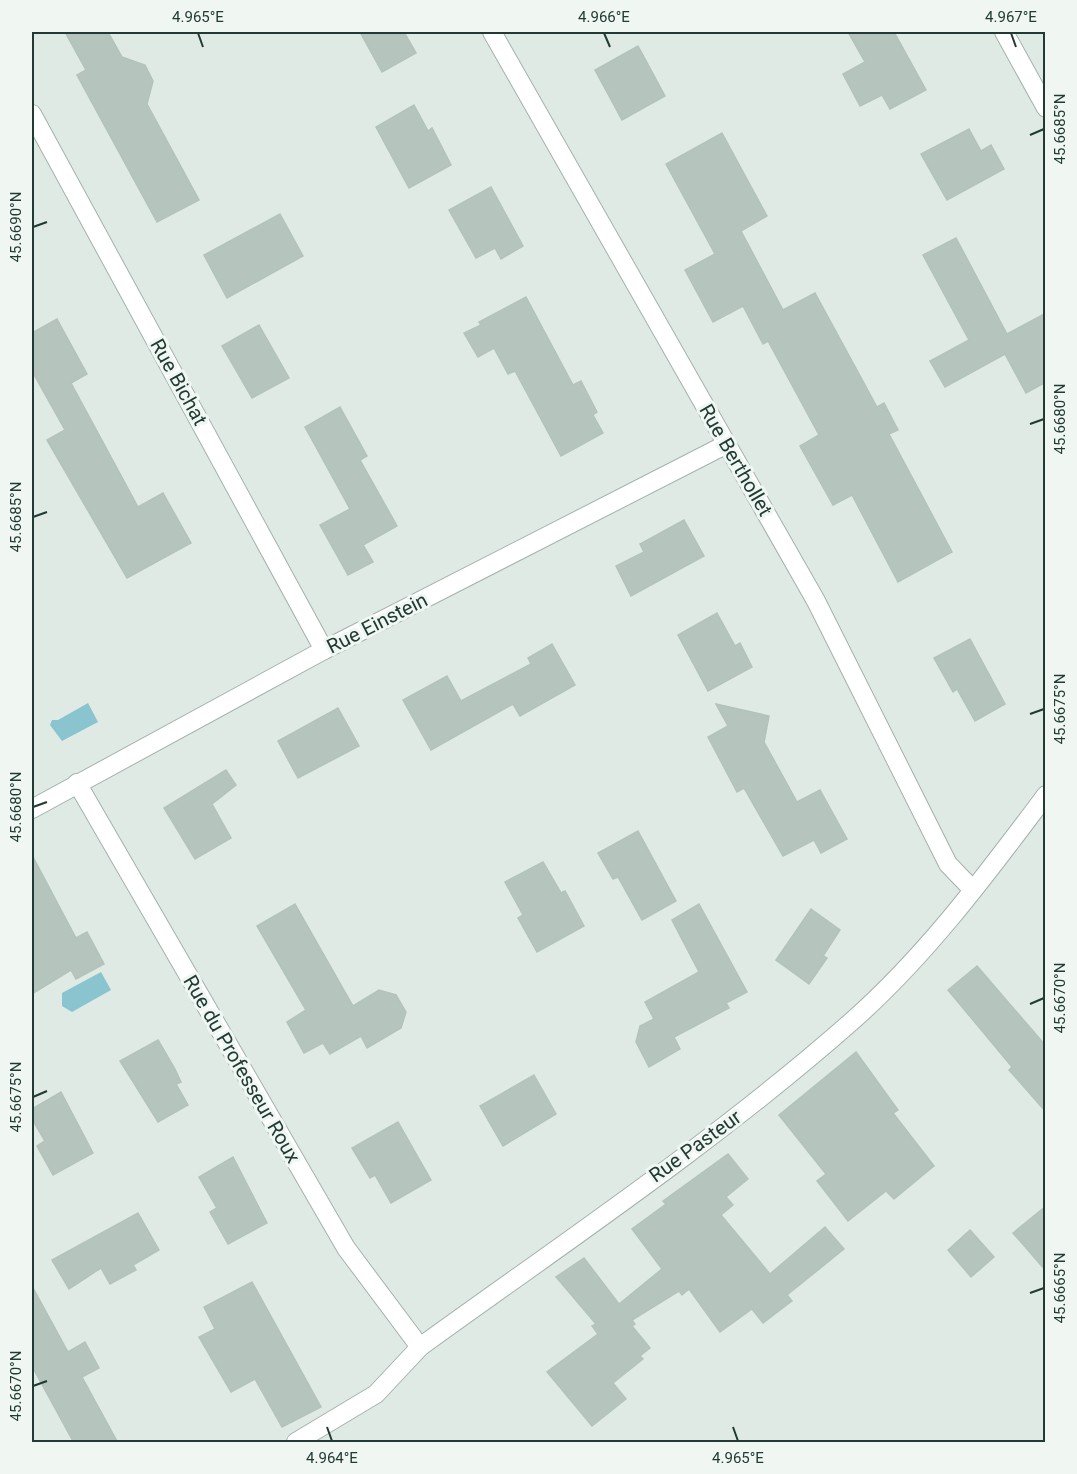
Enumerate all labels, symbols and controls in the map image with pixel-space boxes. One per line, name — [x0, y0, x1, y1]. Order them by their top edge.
text: 4.965°E — [172, 8, 224, 26]
text: 4.966°E — [578, 8, 630, 26]
text: 4.967°E — [985, 8, 1037, 26]
text: 45.6685°N — [1051, 94, 1069, 164]
text: 45.6690°N — [7, 192, 25, 262]
street label: Rue Bichat — [145, 335, 213, 429]
text: 45.6680°N — [1051, 384, 1069, 454]
street label: Rue Berthollet — [694, 400, 778, 520]
text: 45.6685°N — [7, 482, 25, 552]
street label: Rue Einstein — [323, 587, 431, 659]
text: 45.6675°N — [1051, 674, 1069, 744]
text: 45.6680°N — [7, 772, 25, 842]
text: 45.6670°N — [1051, 963, 1069, 1033]
street label: Rue du Professeur Roux — [178, 971, 306, 1167]
text: 45.6675°N — [7, 1062, 25, 1132]
street label: Rue Pasteur — [644, 1105, 746, 1187]
text: 45.6665°N — [1051, 1253, 1069, 1323]
text: 45.6670°N — [7, 1351, 25, 1421]
text: 4.964°E — [306, 1449, 358, 1467]
text: 4.965°E — [712, 1449, 764, 1467]

